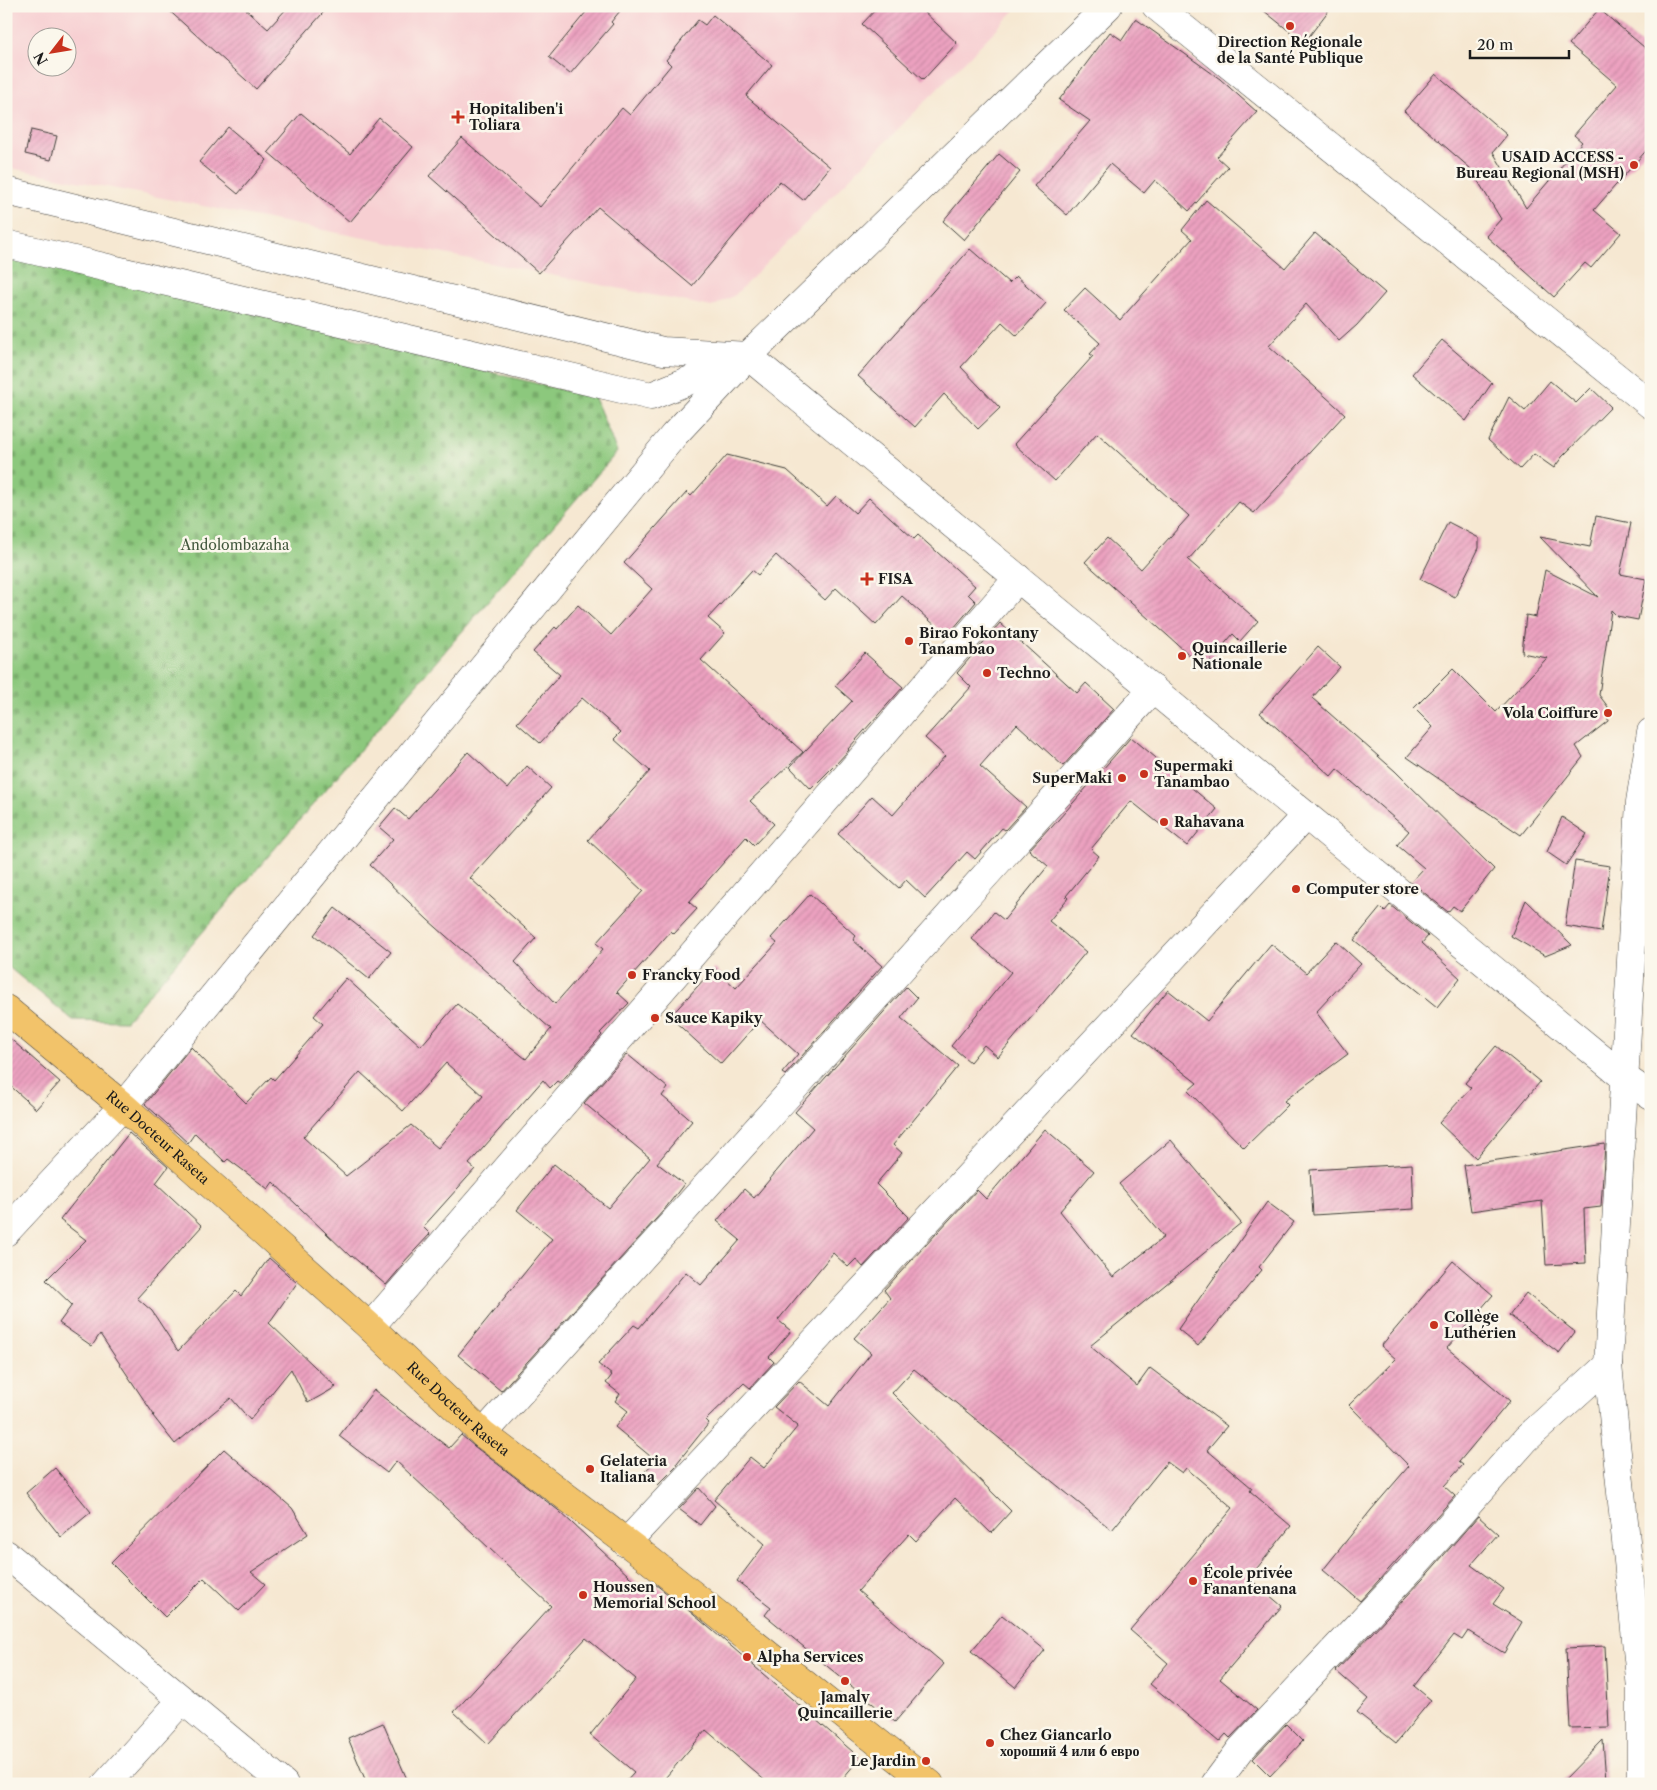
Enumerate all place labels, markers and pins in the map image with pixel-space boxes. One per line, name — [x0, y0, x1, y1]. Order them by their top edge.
marker: Direction Régionale de la Santé Publique — [1284, 20, 1296, 32]
place label: Direction Régionale de la Santé Publique — [1217, 33, 1363, 67]
place label: Hopitaliben'i Toliara — [469, 100, 563, 134]
marker: Hopitaliben'i Toliara — [451, 110, 465, 124]
place label: USAID ACCESS - Bureau Regional (MSH) — [1456, 148, 1624, 182]
marker: USAID ACCESS - Bureau Regional (MSH) — [1628, 159, 1640, 171]
place label: FISA — [878, 570, 914, 588]
marker: FISA — [860, 572, 874, 586]
place label: Birao Fokontany Tanambao — [919, 624, 1039, 658]
marker: Birao Fokontany Tanambao — [903, 635, 915, 647]
place label: Quincaillerie Nationale — [1192, 639, 1287, 673]
marker: Quincaillerie Nationale — [1176, 650, 1188, 662]
place label: Techno — [997, 664, 1051, 682]
marker: Techno — [981, 667, 993, 679]
place label: Vola Coiffure — [1502, 704, 1598, 722]
marker: Vola Coiffure — [1602, 707, 1614, 719]
place label: Supermaki Tanambao — [1154, 757, 1233, 791]
marker: Supermaki Tanambao — [1138, 768, 1150, 780]
place label: SuperMaki — [1032, 769, 1112, 787]
marker: SuperMaki — [1116, 772, 1128, 784]
place label: Rahavana — [1174, 813, 1245, 831]
marker: Rahavana — [1158, 816, 1170, 828]
place label: Computer store — [1306, 880, 1419, 898]
marker: Computer store — [1290, 883, 1302, 895]
place label: Francky Food — [642, 966, 741, 984]
marker: Francky Food — [626, 969, 638, 981]
place label: Sauce Kapiky — [665, 1009, 763, 1027]
marker: Sauce Kapiky — [649, 1012, 661, 1024]
place label: Collège Luthérien — [1444, 1308, 1517, 1342]
marker: Collège Luthérien — [1428, 1319, 1440, 1331]
place label: Gelateria Italiana — [600, 1452, 668, 1486]
marker: Gelateria Italiana — [584, 1463, 596, 1475]
place label: École privée Fanantenana — [1203, 1563, 1298, 1598]
marker: École privée Fanantenana — [1187, 1575, 1199, 1587]
place label: Houssen Memorial School — [593, 1578, 716, 1612]
marker: Houssen Memorial School — [577, 1589, 589, 1601]
place label: Alpha Services — [756, 1648, 863, 1666]
marker: Alpha Services — [741, 1651, 753, 1663]
marker: Jamaly Quincaillerie — [839, 1675, 851, 1687]
place label: Jamaly Quincaillerie — [797, 1688, 893, 1722]
place label: Chez Giancarlo хороший 4 или 6 евро — [1000, 1726, 1139, 1760]
marker: Chez Giancarlo хороший 4 или 6 евро — [984, 1737, 996, 1749]
place label: Le Jardin — [850, 1752, 916, 1770]
marker: Le Jardin — [920, 1755, 932, 1767]

